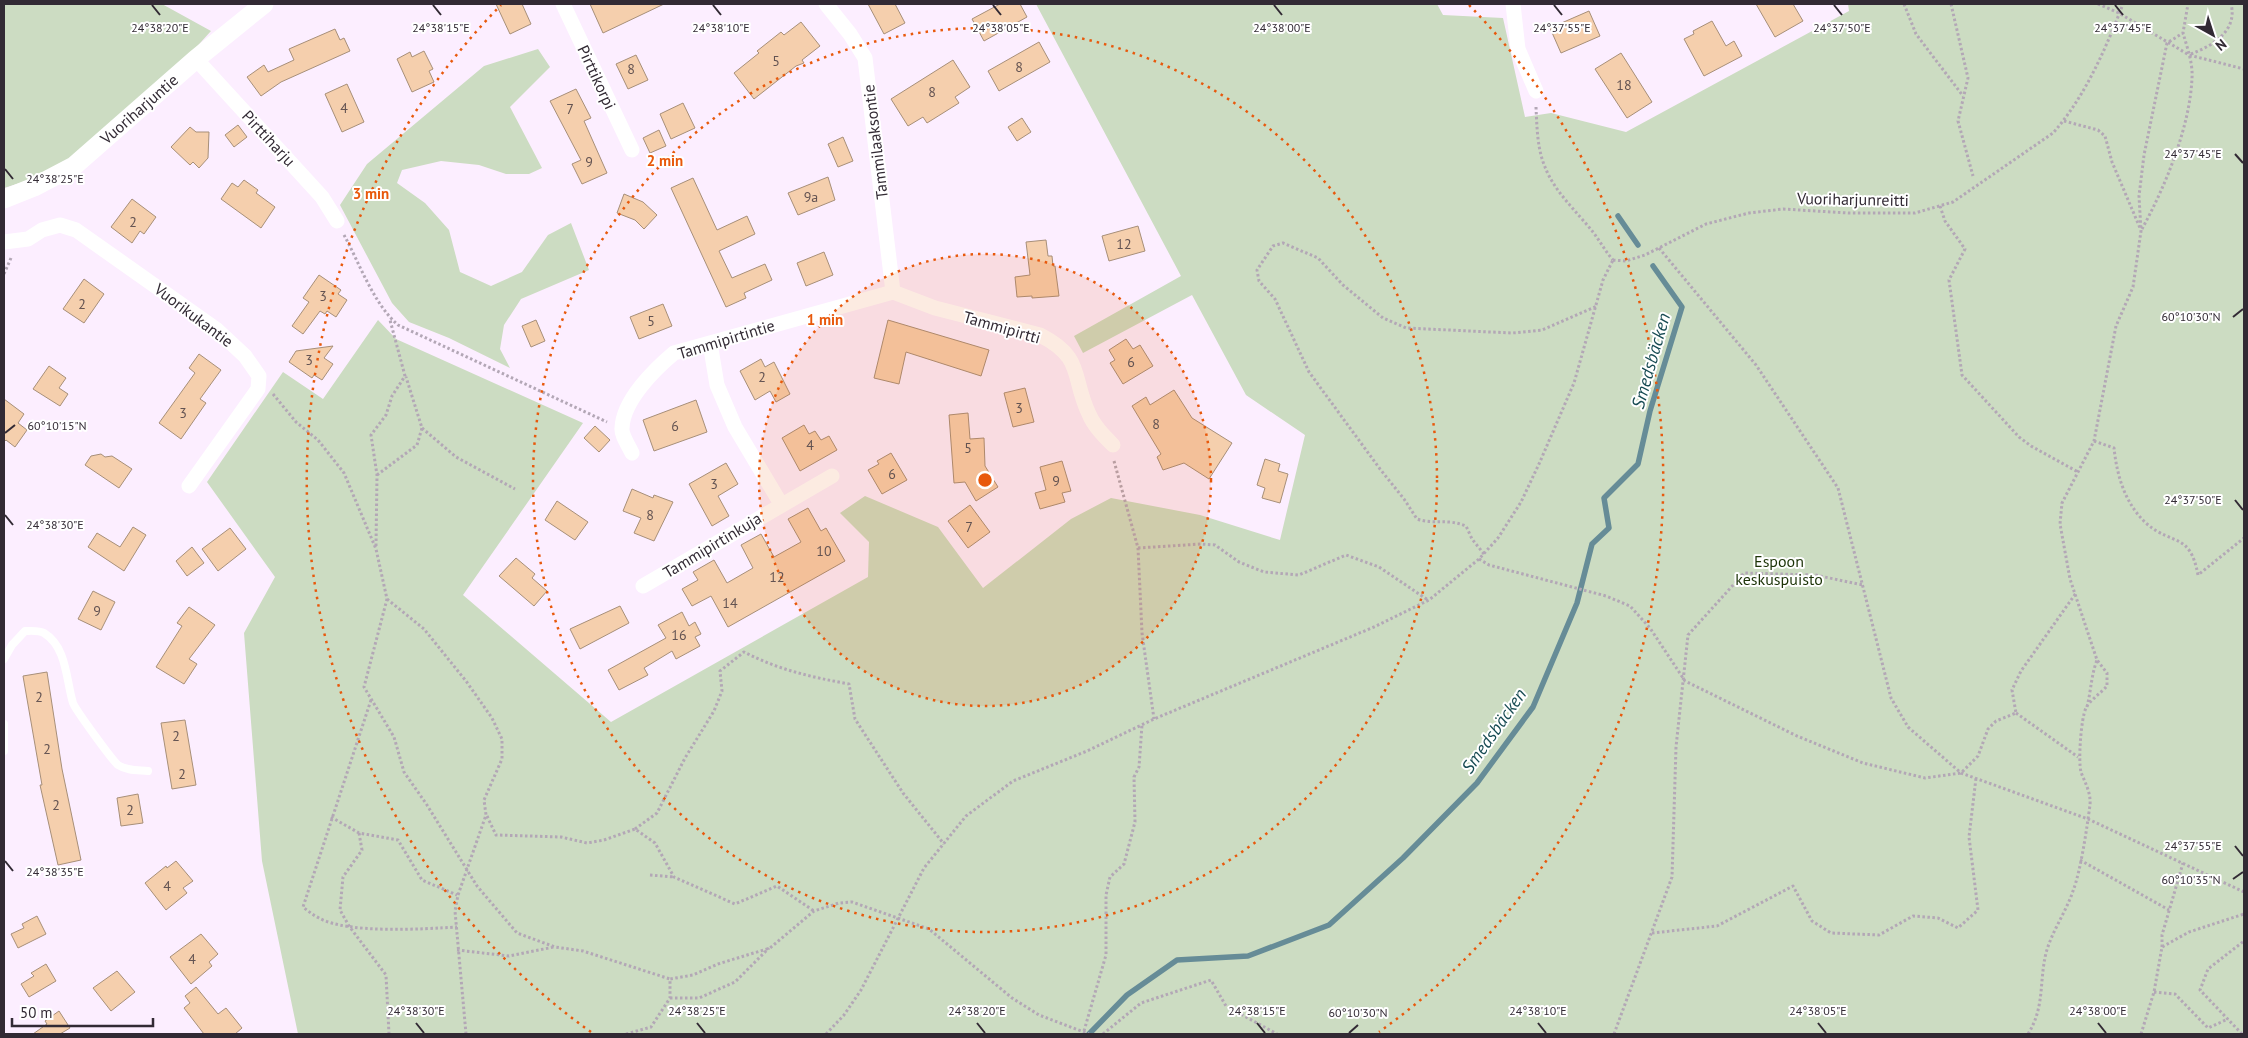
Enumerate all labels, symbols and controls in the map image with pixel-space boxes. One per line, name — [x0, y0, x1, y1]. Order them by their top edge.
north arrow — [2188, 10, 2238, 60]
text: 24°38'20"E — [131, 20, 189, 35]
text: 24°38'15"E — [412, 20, 470, 35]
text: 24°38'10"E — [692, 20, 750, 35]
text: 24°38'05"E — [972, 20, 1030, 35]
text: 24°38'00"E — [1253, 20, 1311, 35]
text: 24°37'55"E — [1533, 20, 1591, 35]
text: 24°37'50"E — [1813, 20, 1871, 35]
text: 24°37'45"E — [2094, 20, 2152, 35]
text: N — [2212, 35, 2230, 55]
street label: Pirttikorpi — [573, 42, 621, 112]
house number: 5 — [772, 52, 780, 70]
house number: 8 — [1015, 58, 1023, 76]
house number: 8 — [627, 60, 635, 78]
street label: Vuoriharjuntie — [95, 70, 182, 149]
house number: 18 — [1616, 76, 1632, 94]
street label: Tammilaaksontie — [858, 83, 892, 201]
house number: 8 — [928, 83, 936, 101]
house number: 4 — [340, 99, 348, 117]
house number: 7 — [566, 100, 574, 118]
street label: Pirttiharju — [238, 106, 300, 170]
text: 24°37'45"E — [2164, 146, 2222, 161]
text: 2 min — [647, 151, 683, 170]
house number: 9 — [585, 153, 593, 171]
text: 24°38'25"E — [26, 171, 84, 186]
text: 3 min — [353, 184, 389, 203]
house number: 9a — [804, 188, 818, 206]
street label: Vuoriharjunreitti — [1796, 188, 1909, 210]
house number: 2 — [129, 213, 137, 231]
house number: 12 — [1116, 235, 1132, 253]
street label: Vuorikukantie — [150, 278, 237, 351]
house number: 3 — [319, 287, 327, 305]
house number: 2 — [78, 295, 86, 313]
street label: Tammipirtti — [961, 306, 1043, 348]
text: 60°10'30"N — [2161, 309, 2221, 324]
text: 1 min — [807, 310, 843, 329]
water label: Smedsbäcken — [1626, 310, 1675, 411]
house number: 5 — [647, 312, 655, 330]
street label: Tammipirtintie — [675, 315, 777, 363]
house number: 3 — [305, 351, 313, 369]
house number: 6 — [1127, 353, 1135, 371]
house number: 2 — [758, 368, 766, 386]
house number: 3 — [1015, 399, 1023, 417]
house number: 3 — [179, 404, 187, 422]
house number: 8 — [1152, 415, 1160, 433]
house number: 6 — [671, 417, 679, 435]
text: 60°10'15"N — [27, 418, 87, 433]
house number: 4 — [806, 436, 814, 454]
house number: 5 — [964, 439, 972, 457]
house number: 6 — [888, 465, 896, 483]
centre of rings — [976, 471, 994, 489]
house number: 9 — [1052, 472, 1060, 490]
house number: 3 — [710, 475, 718, 493]
text: 24°37'50"E — [2164, 492, 2222, 507]
house number: 8 — [646, 506, 654, 524]
street label: Tammipirtinkuja — [659, 508, 765, 582]
text: 24°38'30"E — [26, 517, 84, 532]
house number: 7 — [965, 518, 973, 536]
house number: 10 — [816, 542, 832, 560]
park label: Espoon keskuspuisto — [1735, 551, 1823, 589]
house number: 12 — [769, 568, 785, 586]
house number: 14 — [722, 594, 738, 612]
house number: 9 — [93, 602, 101, 620]
house number: 16 — [671, 626, 687, 644]
water label: Smedsbäcken — [1456, 684, 1531, 778]
house number: 2 — [35, 688, 43, 706]
house number: 2 — [172, 727, 180, 745]
house number: 2 — [43, 740, 51, 758]
house number: 2 — [178, 765, 186, 783]
house number: 2 — [52, 796, 60, 814]
house number: 2 — [126, 801, 134, 819]
text: 24°37'55"E — [2164, 838, 2222, 853]
text: 24°38'35"E — [26, 864, 84, 879]
text: 60°10'35"N — [2161, 872, 2221, 887]
house number: 4 — [163, 877, 171, 895]
house number: 4 — [188, 950, 196, 968]
scale bar — [12, 996, 154, 1028]
text: 50 m — [20, 1003, 53, 1022]
text: 24°38'30"E — [387, 1003, 445, 1018]
text: 24°38'25"E — [668, 1003, 726, 1018]
text: 24°38'20"E — [948, 1003, 1006, 1018]
text: 24°38'15"E — [1228, 1003, 1286, 1018]
text: 24°38'10"E — [1509, 1003, 1567, 1018]
text: 24°38'05"E — [1789, 1003, 1847, 1018]
text: 24°38'00"E — [2069, 1003, 2127, 1018]
text: 60°10'30"N — [1328, 1005, 1388, 1020]

